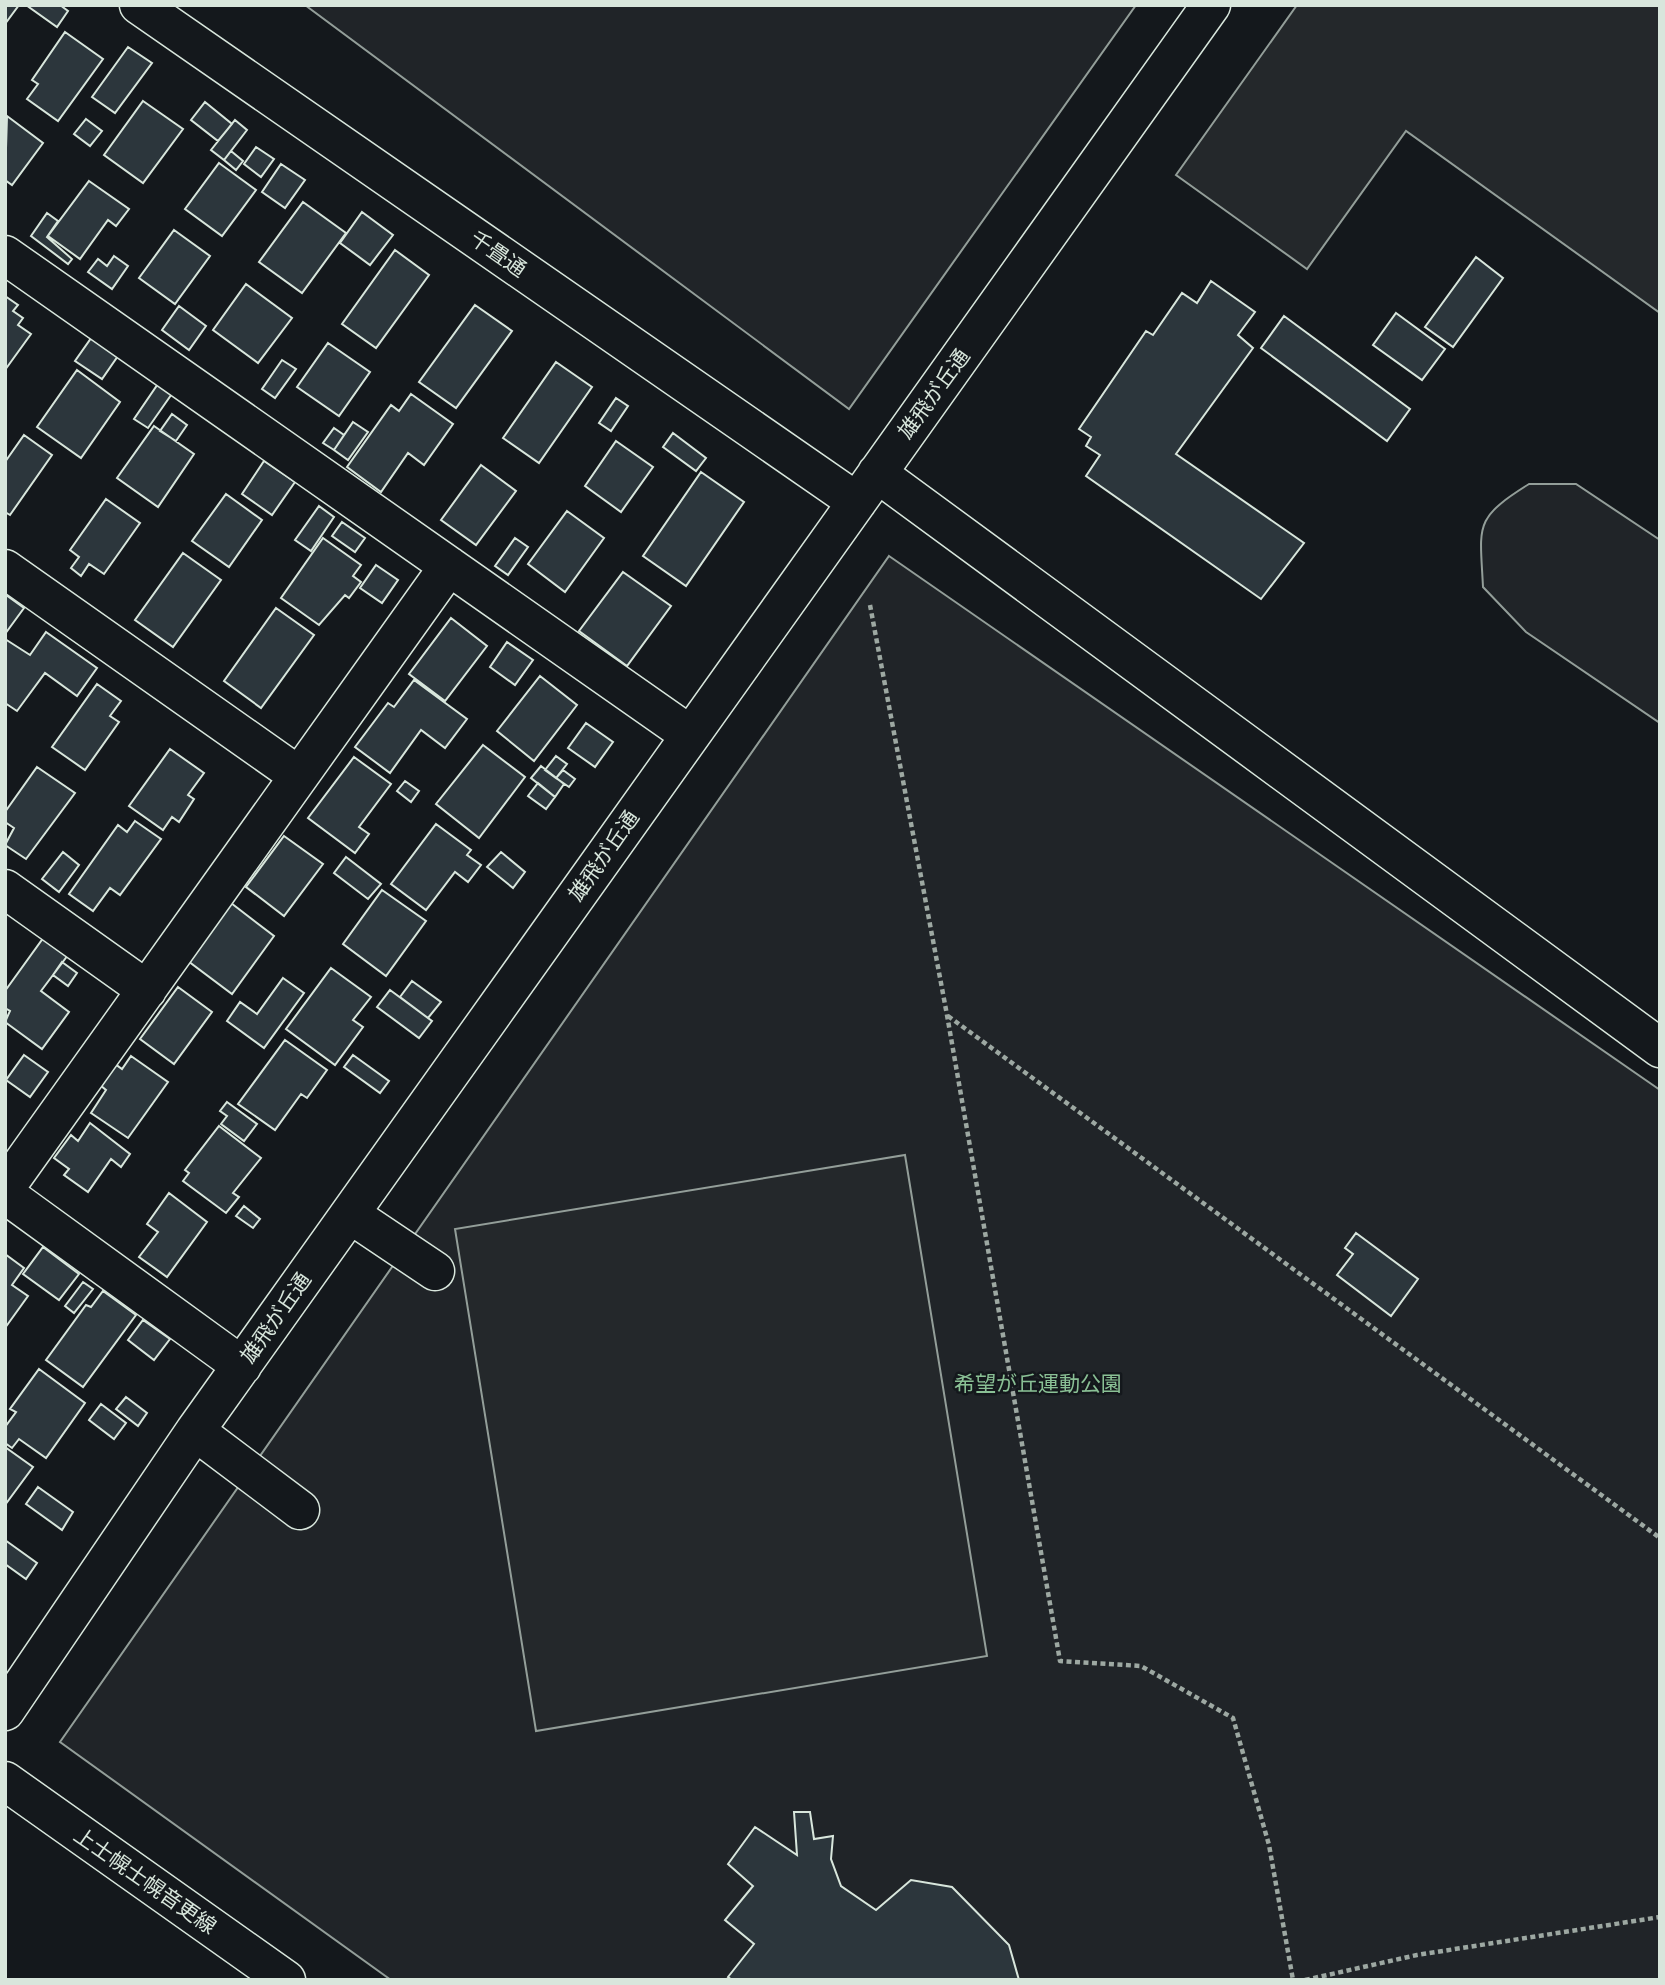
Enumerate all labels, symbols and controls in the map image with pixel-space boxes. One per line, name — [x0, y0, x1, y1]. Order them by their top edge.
street label: 千畳通 — [464, 224, 532, 284]
street label: 雄飛が丘通 — [892, 343, 976, 445]
street label: 雄飛が丘通 — [562, 805, 646, 907]
street label: 雄飛が丘通 — [234, 1267, 318, 1369]
park label: 希望が丘運動公園 — [954, 1370, 1122, 1398]
street label: 上士幌士幌音更線 — [68, 1821, 222, 1941]

